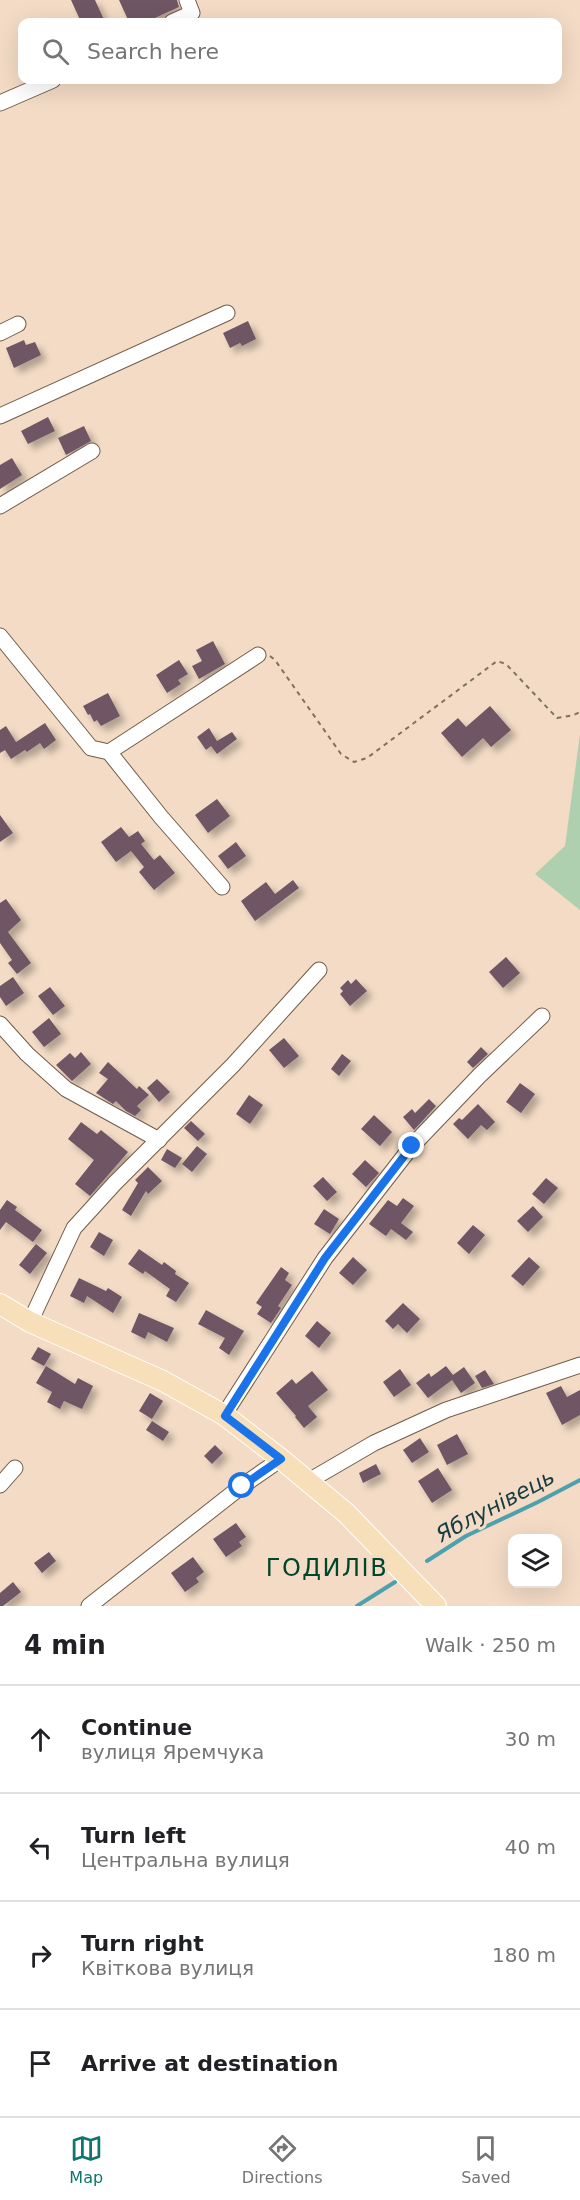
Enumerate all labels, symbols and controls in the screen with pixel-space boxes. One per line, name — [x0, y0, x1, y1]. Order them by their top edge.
search box — [18, 18, 562, 84]
icon: search — [39, 35, 72, 68]
text: Search here — [87, 39, 219, 64]
route end — [398, 1132, 424, 1158]
water label: Яблунівець — [431, 1464, 559, 1548]
route start — [228, 1472, 254, 1498]
map controls — [508, 1534, 562, 1588]
button: layers — [508, 1534, 562, 1588]
district label: ГОДИЛІВ — [266, 1554, 388, 1582]
text: 4 min — [24, 1630, 106, 1660]
text: Walk · 250 m — [425, 1633, 556, 1657]
text: Continue — [81, 1715, 192, 1740]
icon: ahead — [24, 1723, 57, 1756]
text: 30 m — [505, 1727, 556, 1751]
text: вулиця Яремчука — [81, 1740, 264, 1764]
text: Turn left — [81, 1823, 186, 1848]
icon: left — [24, 1831, 57, 1864]
text: 40 m — [505, 1835, 556, 1859]
text: Центральна вулиця — [81, 1848, 290, 1872]
text: Turn right — [81, 1931, 204, 1956]
icon: right — [24, 1939, 57, 1972]
text: 180 m — [492, 1943, 556, 1967]
text: Квіткова вулиця — [81, 1956, 254, 1980]
icon: arrive — [24, 2047, 57, 2080]
text: Arrive at destination — [81, 2051, 338, 2076]
tab: Map — [69, 2132, 103, 2187]
tab: Directions — [242, 2132, 322, 2187]
tab: Saved — [461, 2132, 511, 2187]

